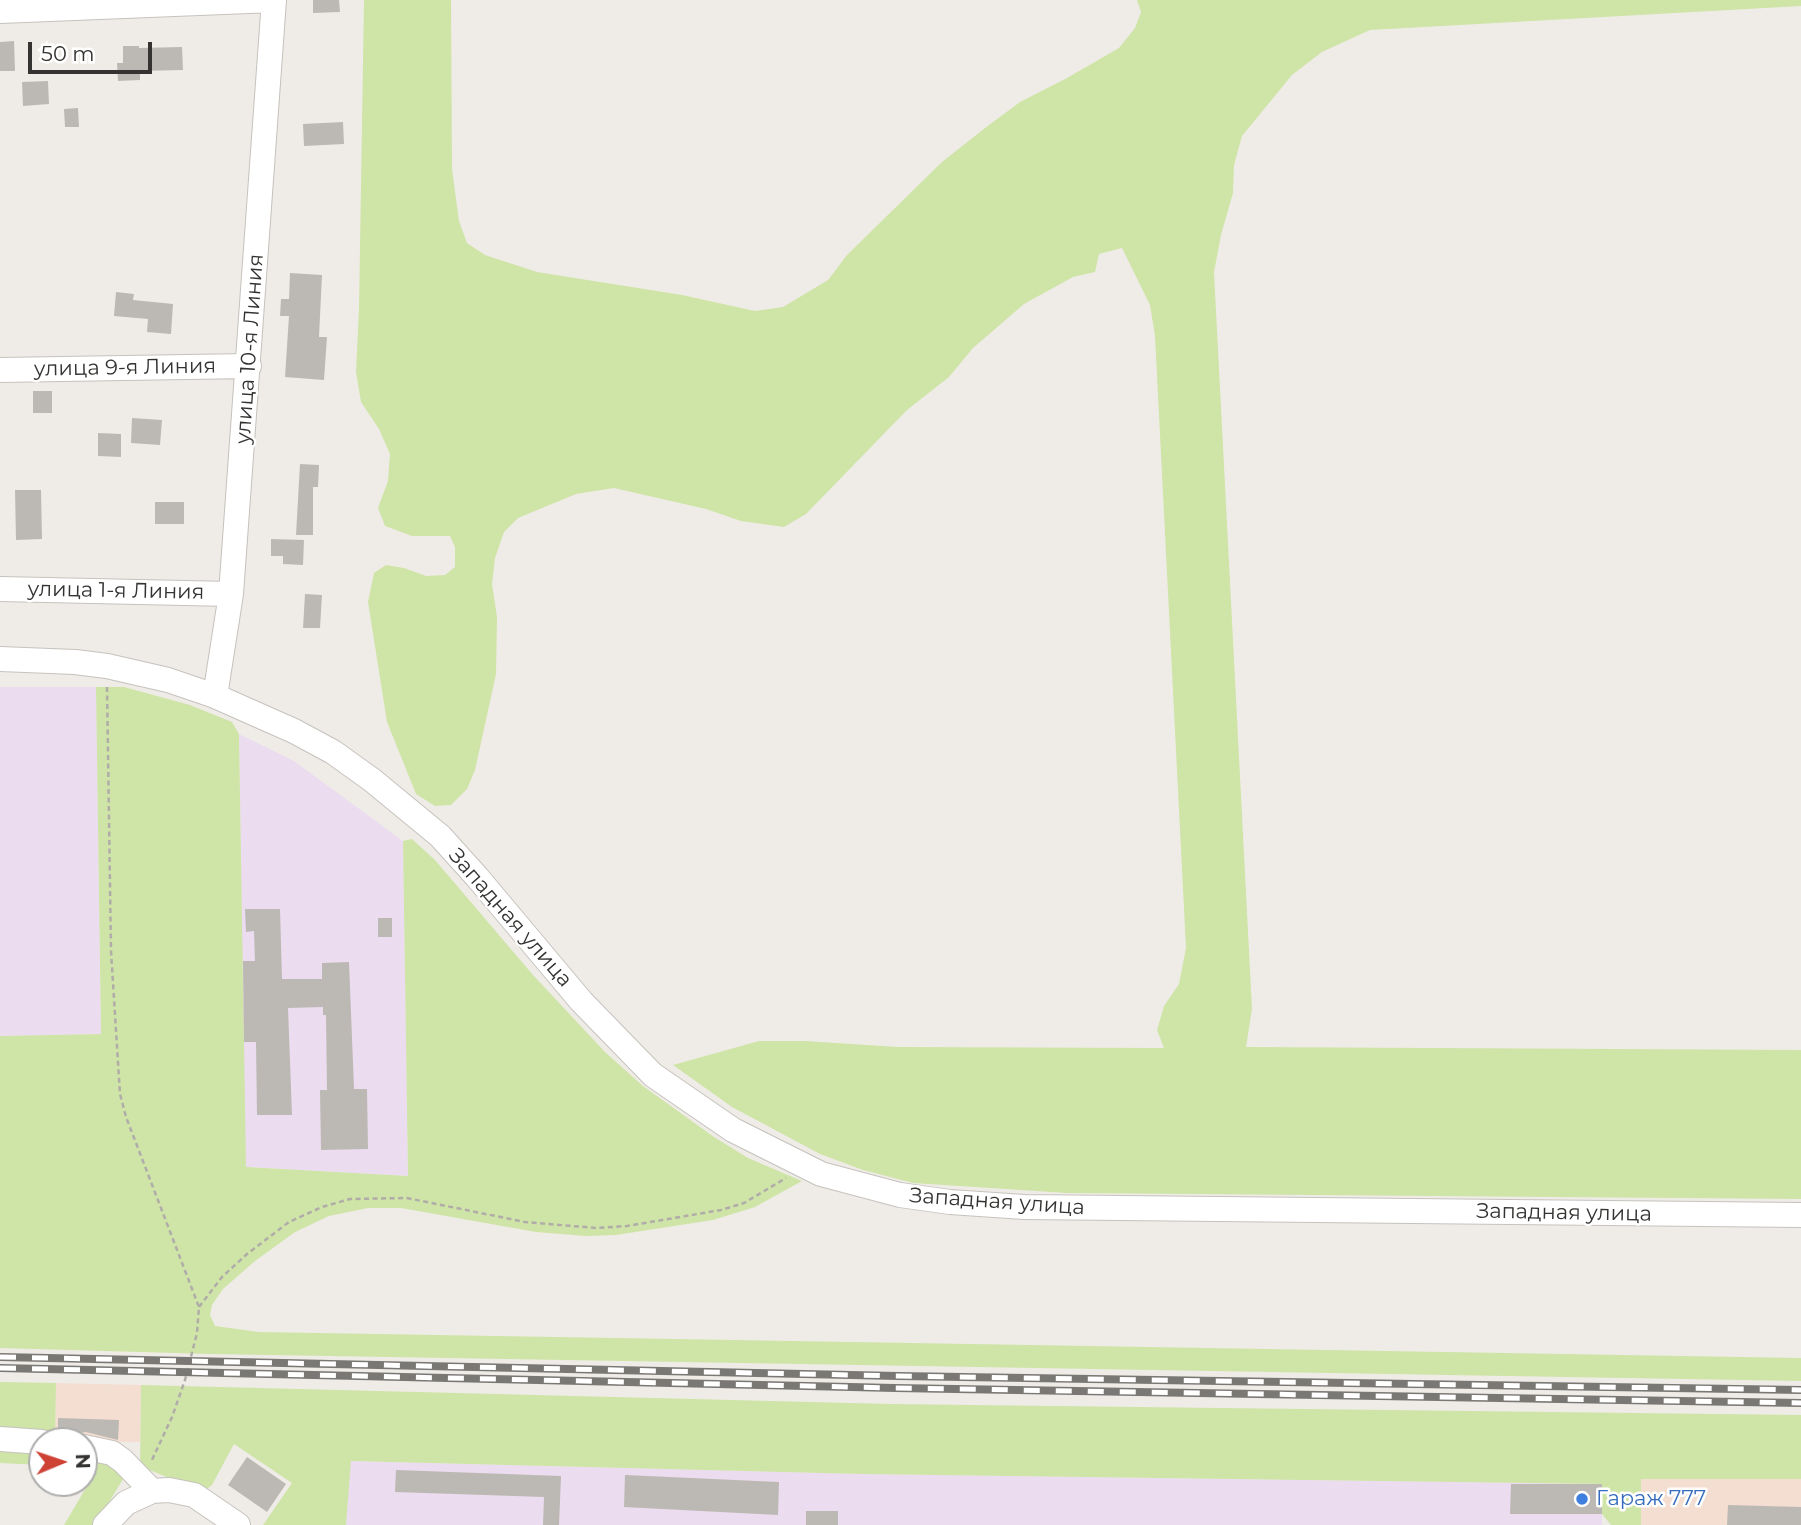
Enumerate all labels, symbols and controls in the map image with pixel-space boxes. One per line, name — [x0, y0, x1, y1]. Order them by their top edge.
scale bar — [32, 28, 156, 72]
text: 50 m — [41, 41, 95, 66]
street label: улица 10-я Линия — [231, 253, 269, 445]
street label: улица 9-я Линия — [34, 354, 216, 382]
street label: улица 1-я Линия — [27, 577, 205, 605]
street label: Западная улица — [443, 843, 577, 993]
street label: Западная улица — [909, 1183, 1085, 1221]
street label: Западная улица — [1476, 1199, 1652, 1227]
north arrow — [28, 1427, 98, 1497]
text: N — [71, 1453, 94, 1469]
place label: Гараж 777 — [1596, 1486, 1706, 1512]
marker: Гараж 777 — [1574, 1491, 1590, 1507]

